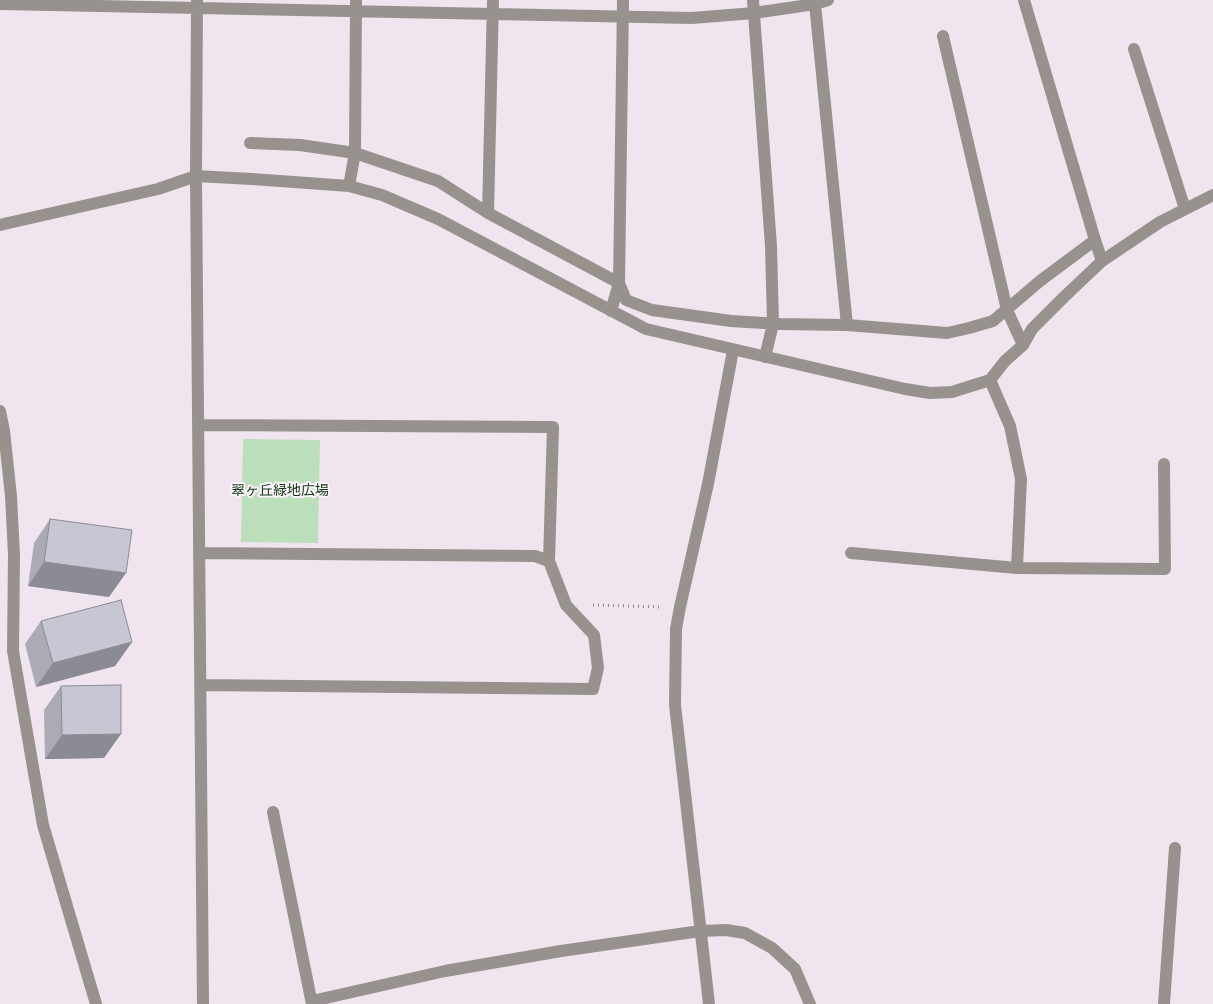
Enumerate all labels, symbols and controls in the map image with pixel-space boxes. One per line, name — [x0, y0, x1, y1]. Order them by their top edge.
park label: 翠ヶ丘緑地広場 — [231, 483, 329, 499]

